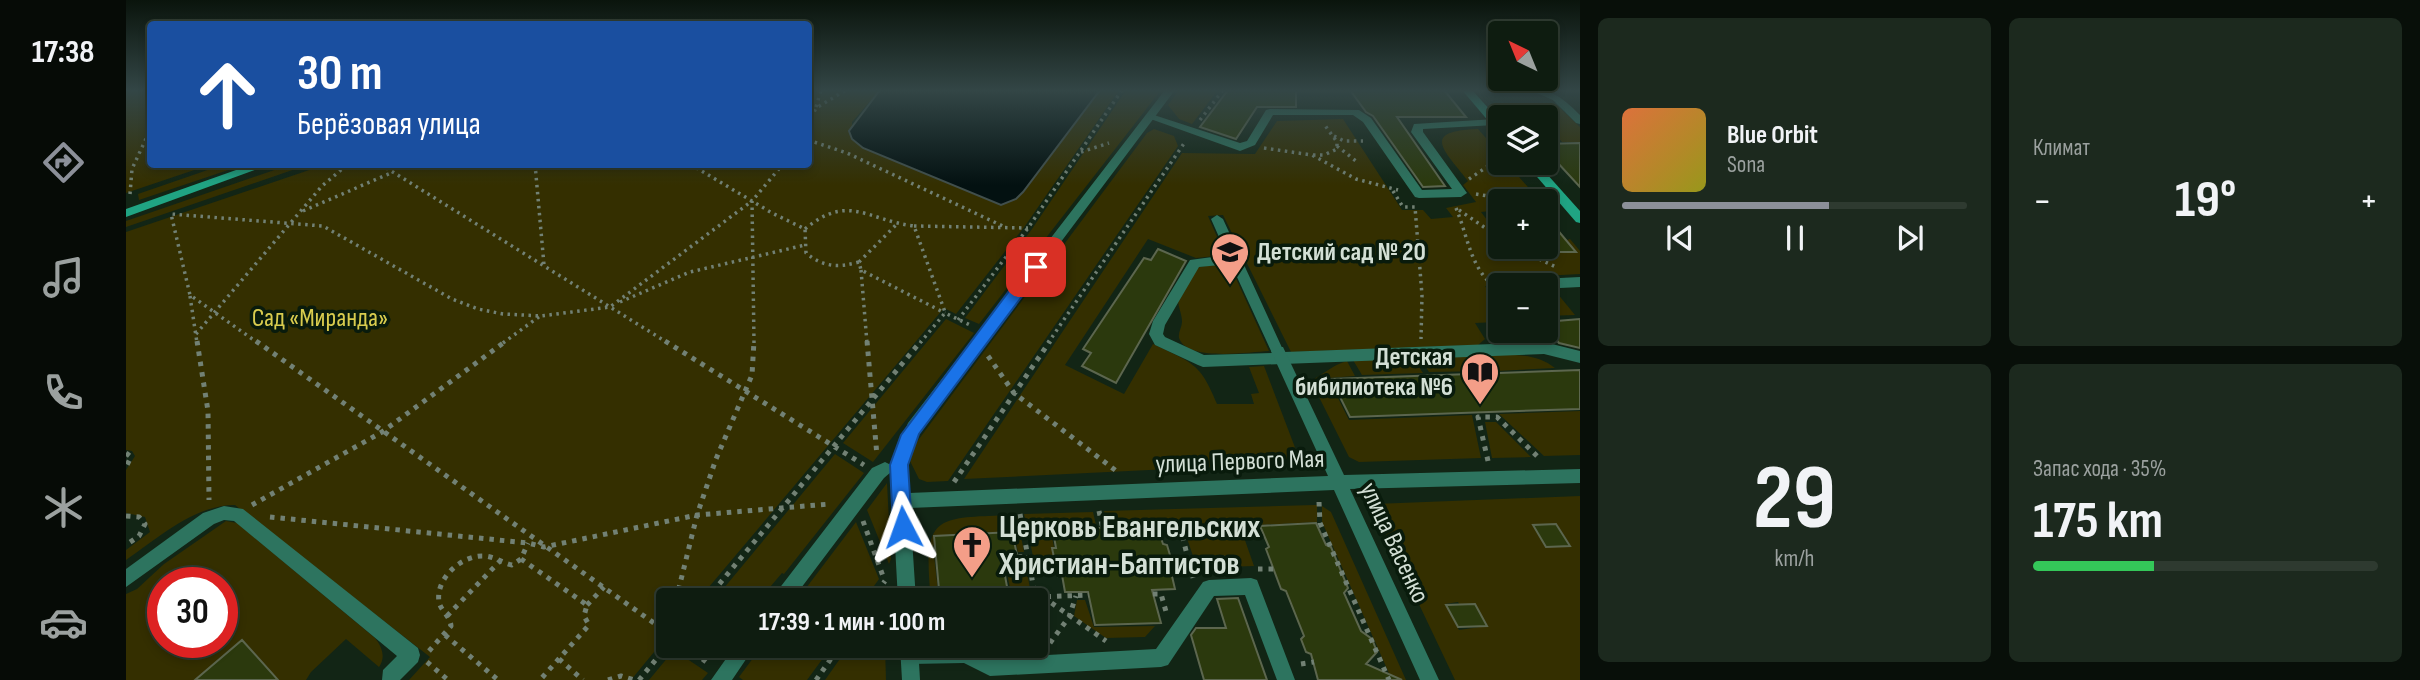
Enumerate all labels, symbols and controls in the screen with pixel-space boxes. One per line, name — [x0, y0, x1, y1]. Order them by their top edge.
north arrow — [1488, 21, 1558, 91]
map controls — [1488, 21, 1558, 343]
text: 17:38 — [32, 33, 94, 72]
text: 30 m — [297, 45, 382, 104]
icon: ahead — [182, 49, 273, 140]
text: Берёзовая улица — [297, 105, 481, 144]
button: layers — [1488, 105, 1558, 175]
text: Blue Orbit — [1727, 120, 1818, 151]
text: Климат — [2033, 134, 2090, 162]
icon: directions — [39, 138, 88, 187]
text: Sona — [1727, 151, 1765, 179]
text: 19° — [2175, 169, 2236, 232]
text: − — [2033, 179, 2052, 224]
text: + — [2359, 179, 2378, 224]
button: + — [1488, 189, 1558, 259]
icon: previous — [1661, 219, 1699, 257]
icon: pause — [1776, 219, 1814, 257]
icon: next — [1891, 219, 1929, 257]
school or university icon: Детский сад № 20 — [1209, 231, 1251, 286]
pin — [1006, 237, 1066, 297]
place label: Детский сад № 20 — [1257, 237, 1426, 268]
icon: arrive — [1017, 248, 1055, 286]
icon: music — [39, 253, 88, 302]
button: − — [1488, 273, 1558, 343]
park label: Сад «Миранда» — [252, 303, 388, 334]
place label: Детская бибилиотека №6 — [1295, 342, 1453, 403]
library icon: Детская бибилиотека №6 — [1459, 351, 1501, 406]
icon: phone — [39, 368, 88, 417]
street label: улица Первого Мая — [1155, 444, 1325, 480]
text: 29 — [1753, 445, 1836, 554]
text: Запас хода · 35% — [2033, 455, 2166, 483]
street label: улица Васенко — [1353, 478, 1435, 608]
icon: climate — [39, 483, 88, 532]
position arrow — [866, 490, 940, 564]
text: 175 km — [2033, 490, 2163, 553]
place label: Церковь Евангельских Христиан-Баптистов — [998, 508, 1261, 584]
church icon: Церковь Евангельских Христиан-Баптистов — [951, 524, 993, 579]
text: km/h — [1775, 545, 1814, 573]
speed limit sign: 30 — [147, 567, 238, 658]
icon: car — [39, 598, 88, 647]
text: 17:39 · 1 мин · 100 m — [759, 607, 945, 638]

